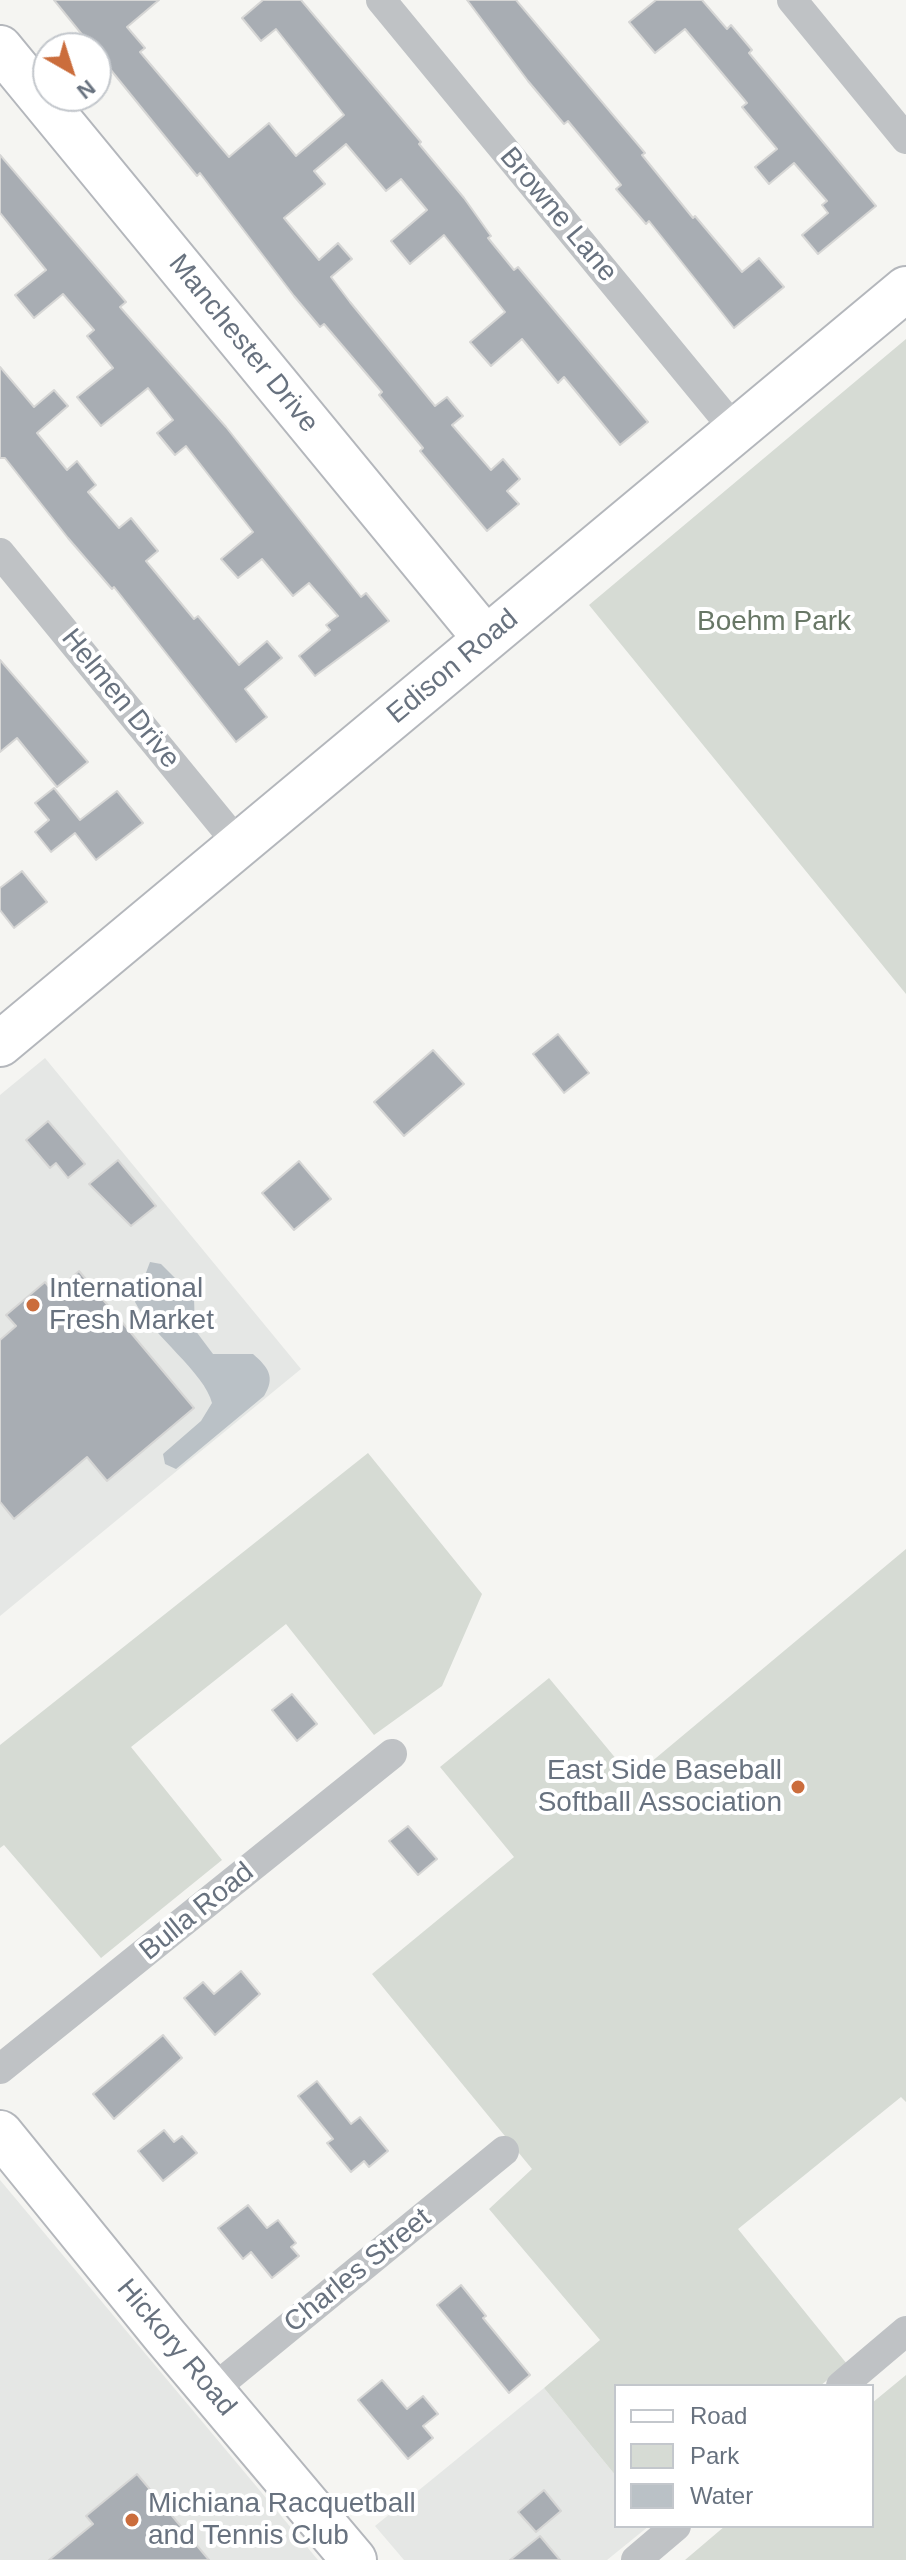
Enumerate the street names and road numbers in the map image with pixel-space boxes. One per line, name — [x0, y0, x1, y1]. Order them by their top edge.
street label: Browne Lane — [492, 141, 624, 289]
street label: Manchester Drive — [161, 248, 325, 440]
street label: Edison Road — [381, 603, 525, 731]
street label: Helmen Drive — [54, 623, 186, 775]
street label: Bulla Road — [133, 1856, 261, 1968]
street label: Charles Street — [278, 2202, 438, 2340]
street label: Hickory Road — [109, 2273, 243, 2423]

